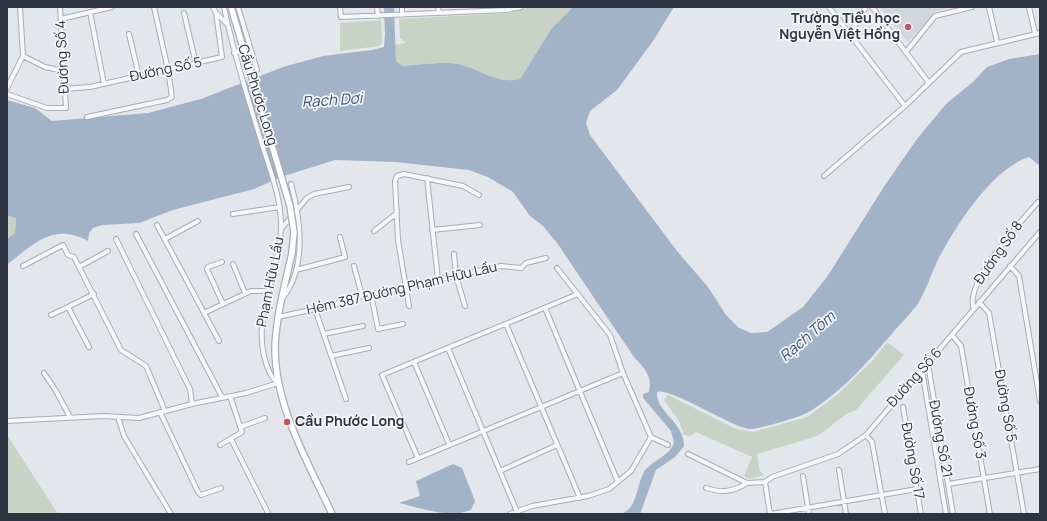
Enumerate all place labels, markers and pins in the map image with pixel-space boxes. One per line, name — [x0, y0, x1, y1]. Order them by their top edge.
place label: Trường Tiểu học Nguyễn Việt Hồng — [779, 11, 900, 44]
marker: Trường Tiểu học Nguyễn Việt Hồng — [903, 22, 913, 32]
place label: Cầu Phước Long — [295, 414, 404, 430]
marker: Cầu Phước Long — [282, 417, 292, 427]

